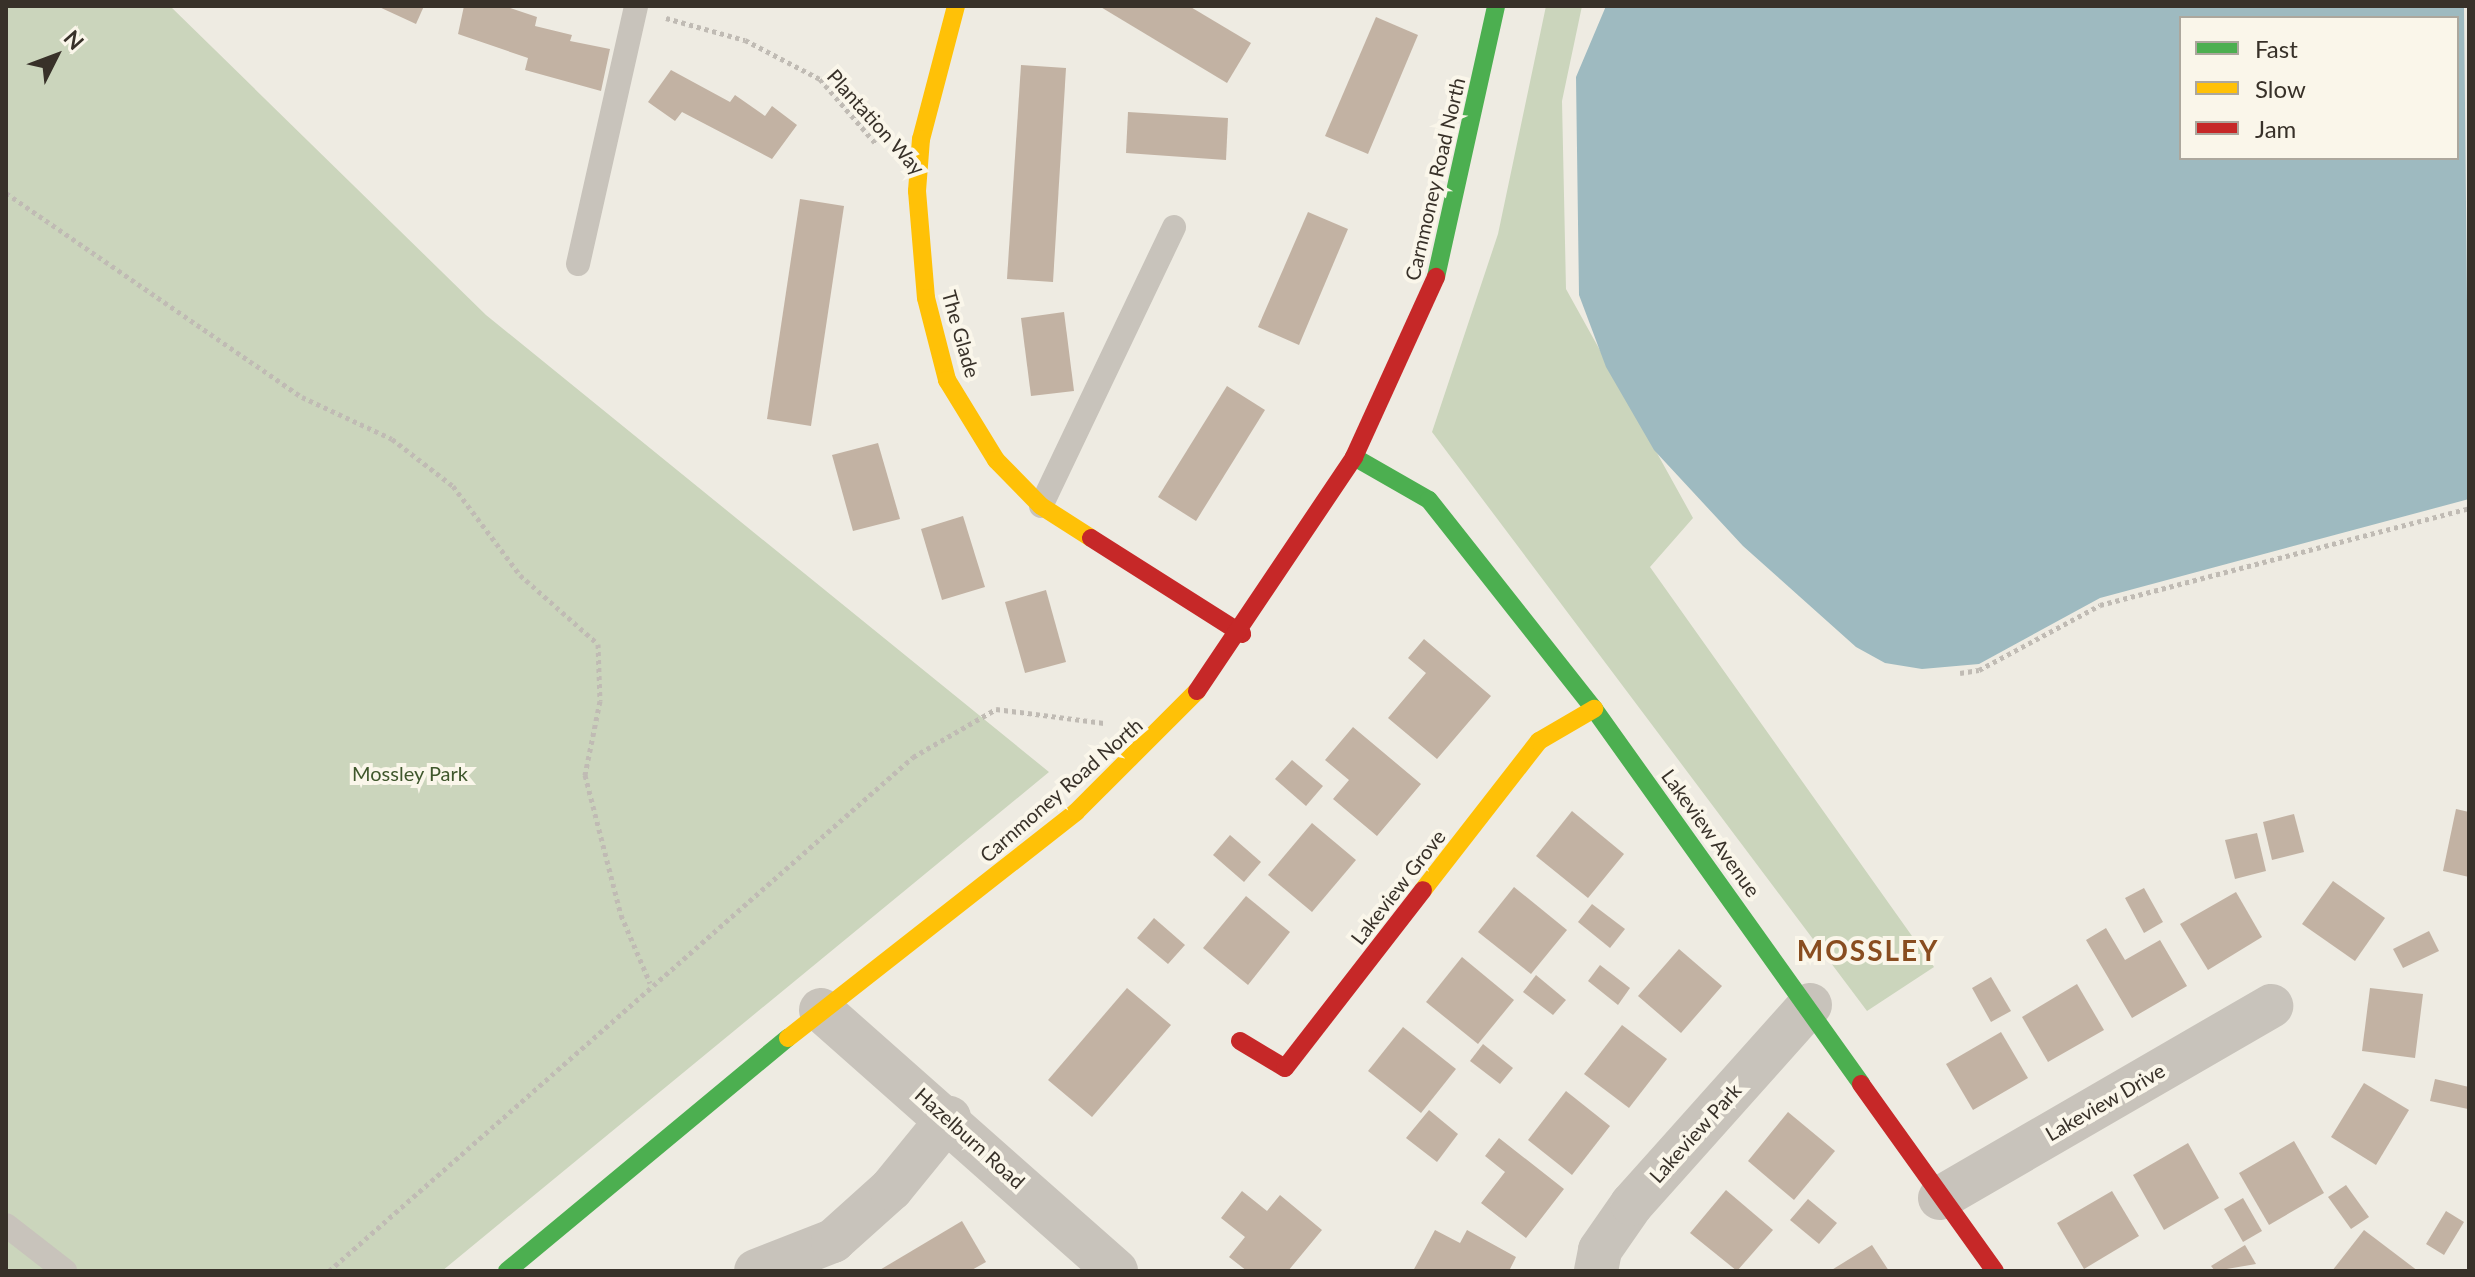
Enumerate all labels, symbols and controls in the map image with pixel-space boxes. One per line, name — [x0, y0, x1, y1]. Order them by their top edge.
north arrow — [16, 16, 96, 96]
legend — [2179, 16, 2459, 160]
text: N — [58, 24, 90, 55]
text: Fast — [2255, 34, 2298, 63]
street label: Plantation Way — [822, 64, 930, 180]
text: Slow — [2255, 74, 2306, 103]
street label: Carnmoney Road North — [1400, 75, 1470, 283]
text: Jam — [2255, 114, 2296, 143]
street label: The Glade — [937, 288, 985, 380]
street label: Carnmoney Road North — [975, 713, 1147, 867]
park label: Mossley Park — [352, 761, 468, 785]
street label: Lakeview Avenue — [1656, 764, 1766, 902]
street label: Lakeview Grove — [1346, 825, 1450, 949]
district label: MOSSLEY — [1797, 933, 1939, 967]
street label: Lakeview Drive — [2041, 1058, 2169, 1146]
street label: Lakeview Park — [1644, 1078, 1746, 1188]
street label: Hazelburn Road — [910, 1082, 1030, 1194]

